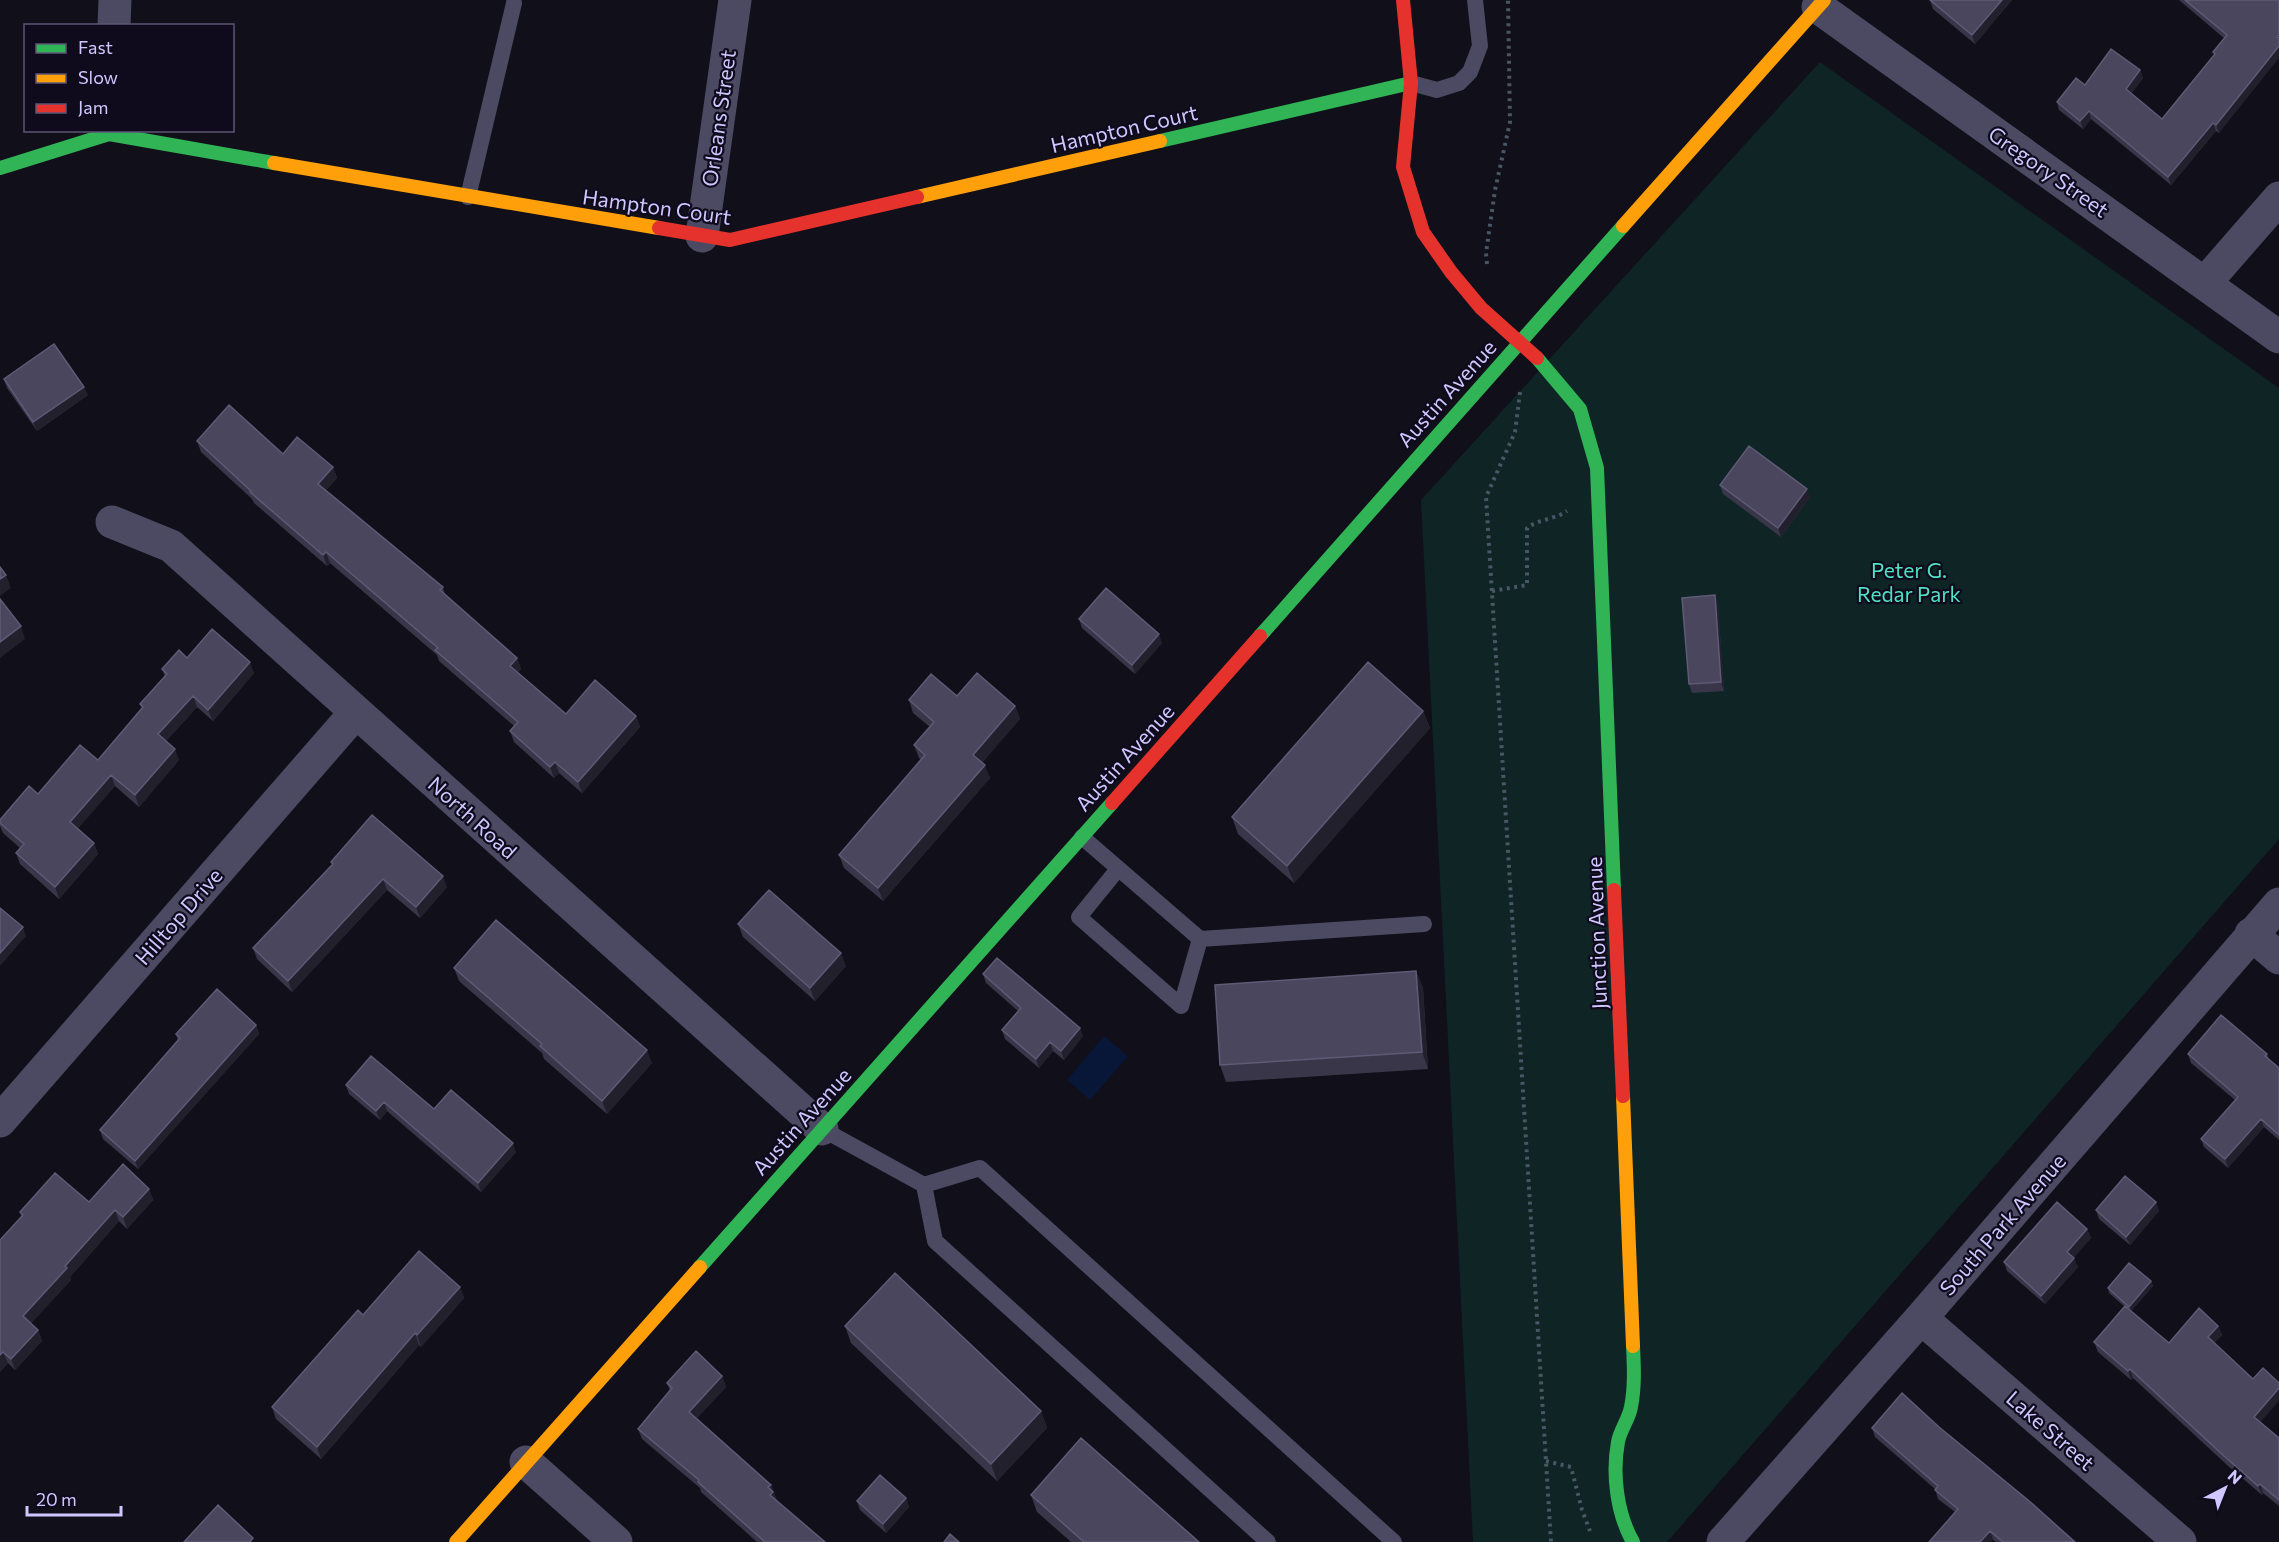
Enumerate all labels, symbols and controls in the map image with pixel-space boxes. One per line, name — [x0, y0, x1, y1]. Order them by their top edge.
legend — [24, 24, 234, 132]
text: Fast — [78, 36, 113, 58]
street label: Orleans Street — [696, 48, 740, 188]
text: Slow — [78, 66, 118, 88]
text: Jam — [78, 96, 108, 118]
street label: Hampton Court — [1048, 99, 1200, 157]
street label: Gregory Street — [1984, 120, 2114, 222]
street label: Hampton Court — [581, 183, 733, 229]
street label: Austin Avenue — [1391, 334, 1501, 452]
park label: Peter G. Redar Park — [1857, 557, 1961, 606]
street label: Austin Avenue — [1069, 698, 1179, 816]
street label: North Road — [424, 771, 522, 863]
street label: Junction Avenue — [1581, 856, 1611, 1010]
street label: Hilltop Drive — [129, 863, 227, 969]
street label: Austin Avenue — [746, 1062, 856, 1180]
street label: South Park Avenue — [1934, 1148, 2070, 1300]
street label: Lake Street — [2002, 1385, 2100, 1475]
north arrow — [2195, 1458, 2255, 1518]
text: N — [2225, 1465, 2246, 1488]
scale bar — [27, 1479, 122, 1517]
text: 20 m — [36, 1488, 77, 1510]

